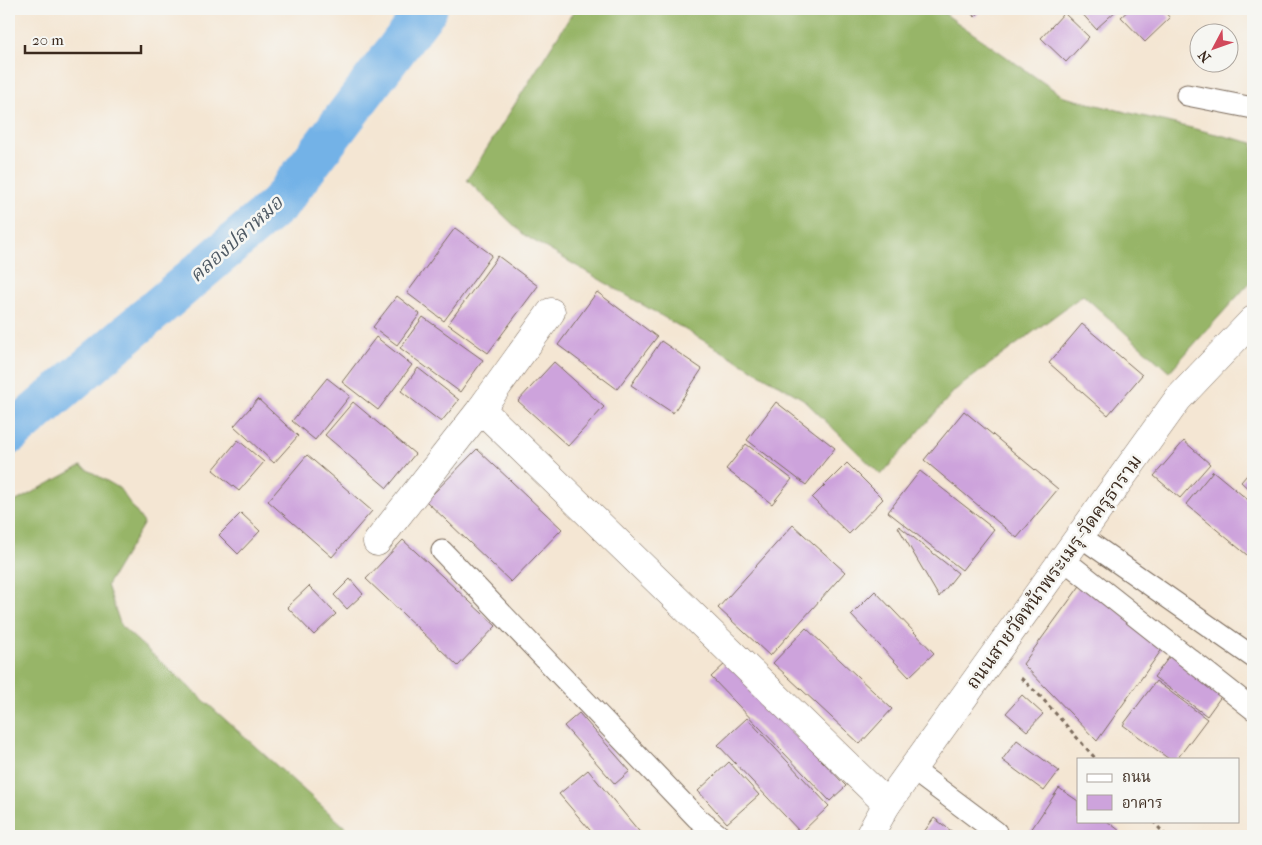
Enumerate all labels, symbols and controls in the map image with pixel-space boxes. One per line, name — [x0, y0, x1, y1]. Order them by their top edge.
scale bar — [25, 22, 141, 54]
north arrow — [1190, 22, 1240, 72]
text: 20 m — [32, 31, 64, 49]
text: N — [1194, 46, 1214, 66]
water label: คลองปลาหมอ — [184, 190, 289, 287]
street label: ถนนสายวัดหน้าพระเมรุ-วัดครุธาราม — [962, 450, 1147, 694]
legend — [1077, 758, 1240, 822]
text: ถนน — [1122, 768, 1151, 786]
text: อาคาร — [1122, 794, 1162, 812]

